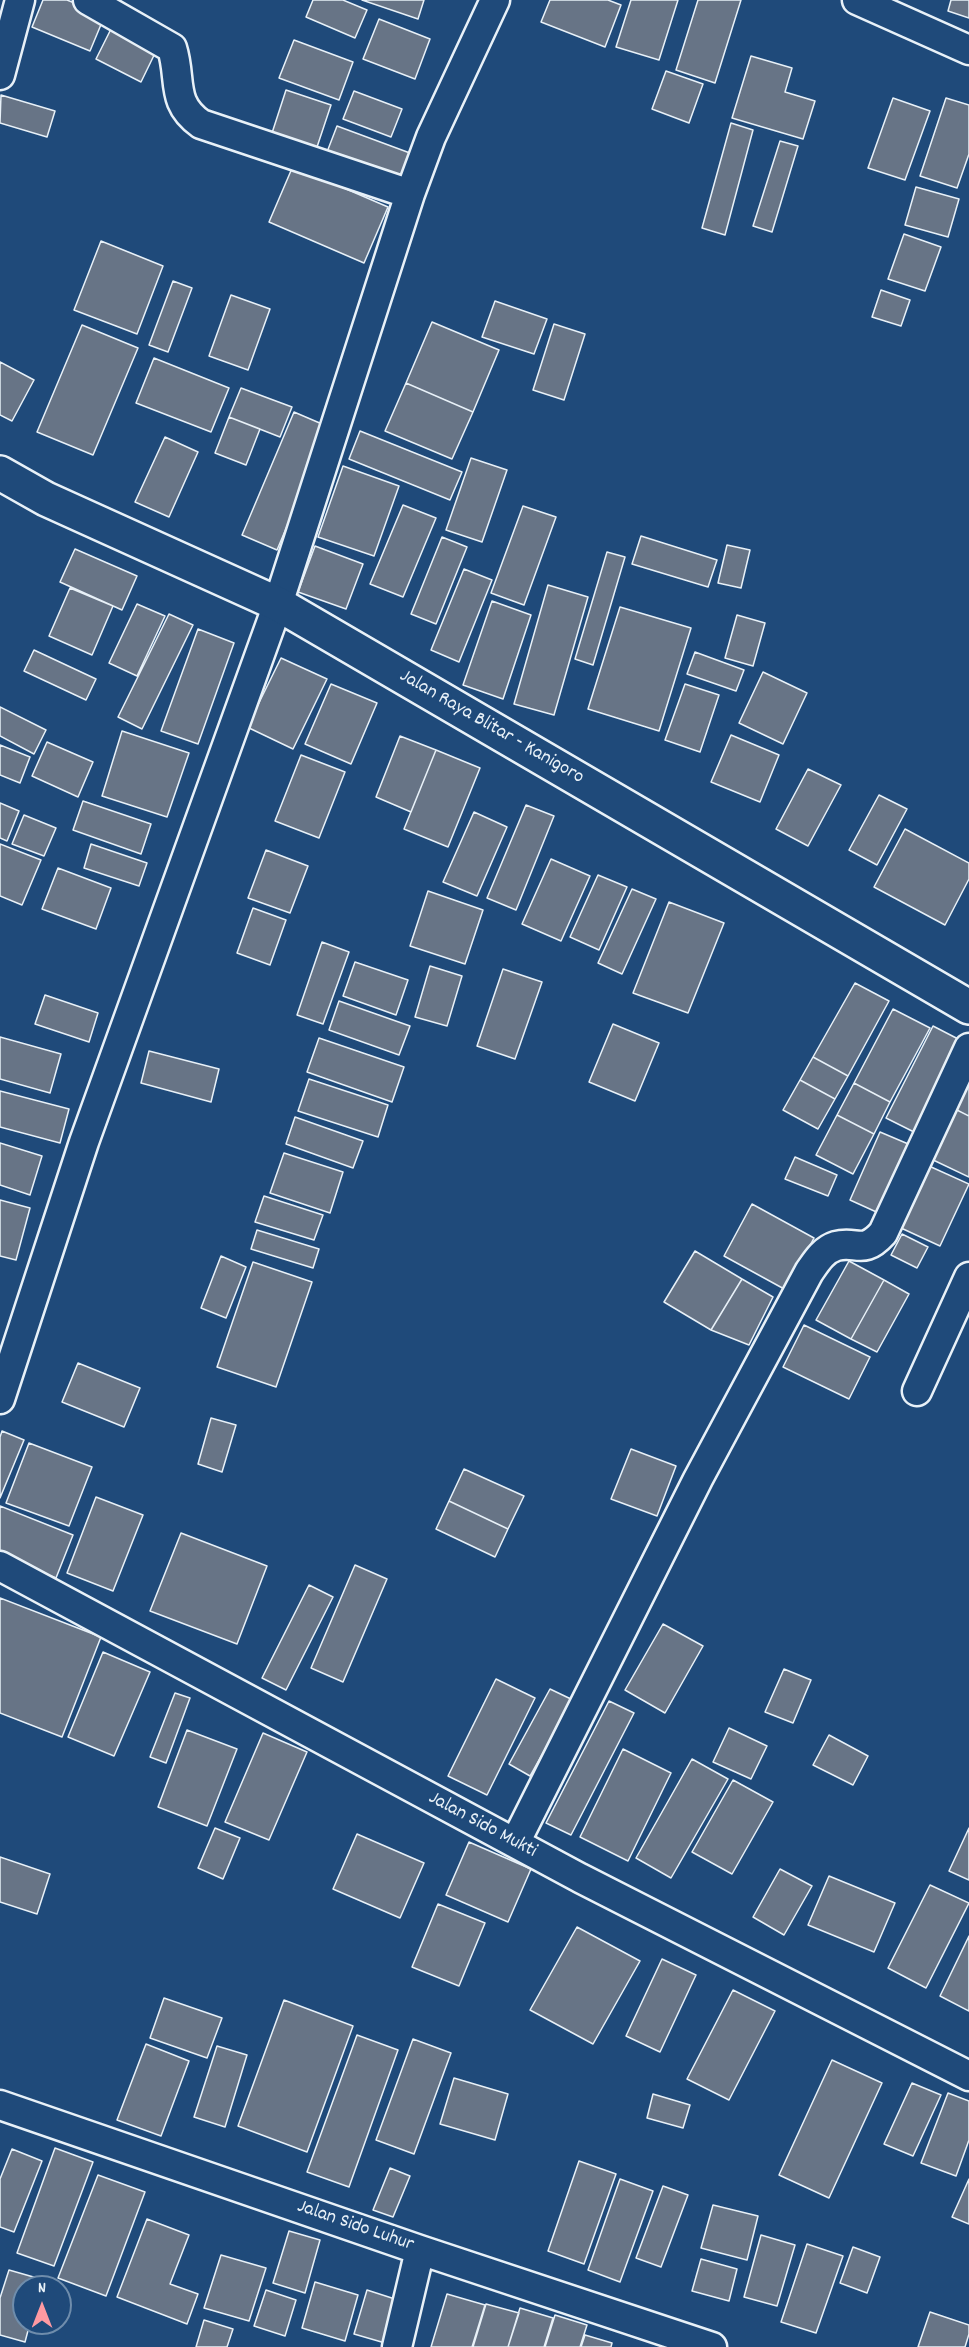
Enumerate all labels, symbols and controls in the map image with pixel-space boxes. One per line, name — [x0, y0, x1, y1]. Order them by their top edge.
street label: Jalan Raya Blitar - Kanigoro — [394, 665, 588, 791]
street label: Jalan Sido Mukti — [424, 1787, 540, 1865]
street label: Jalan Sido Luhur — [293, 2196, 417, 2258]
north arrow — [12, 2275, 72, 2335]
text: N — [38, 2277, 46, 2300]

